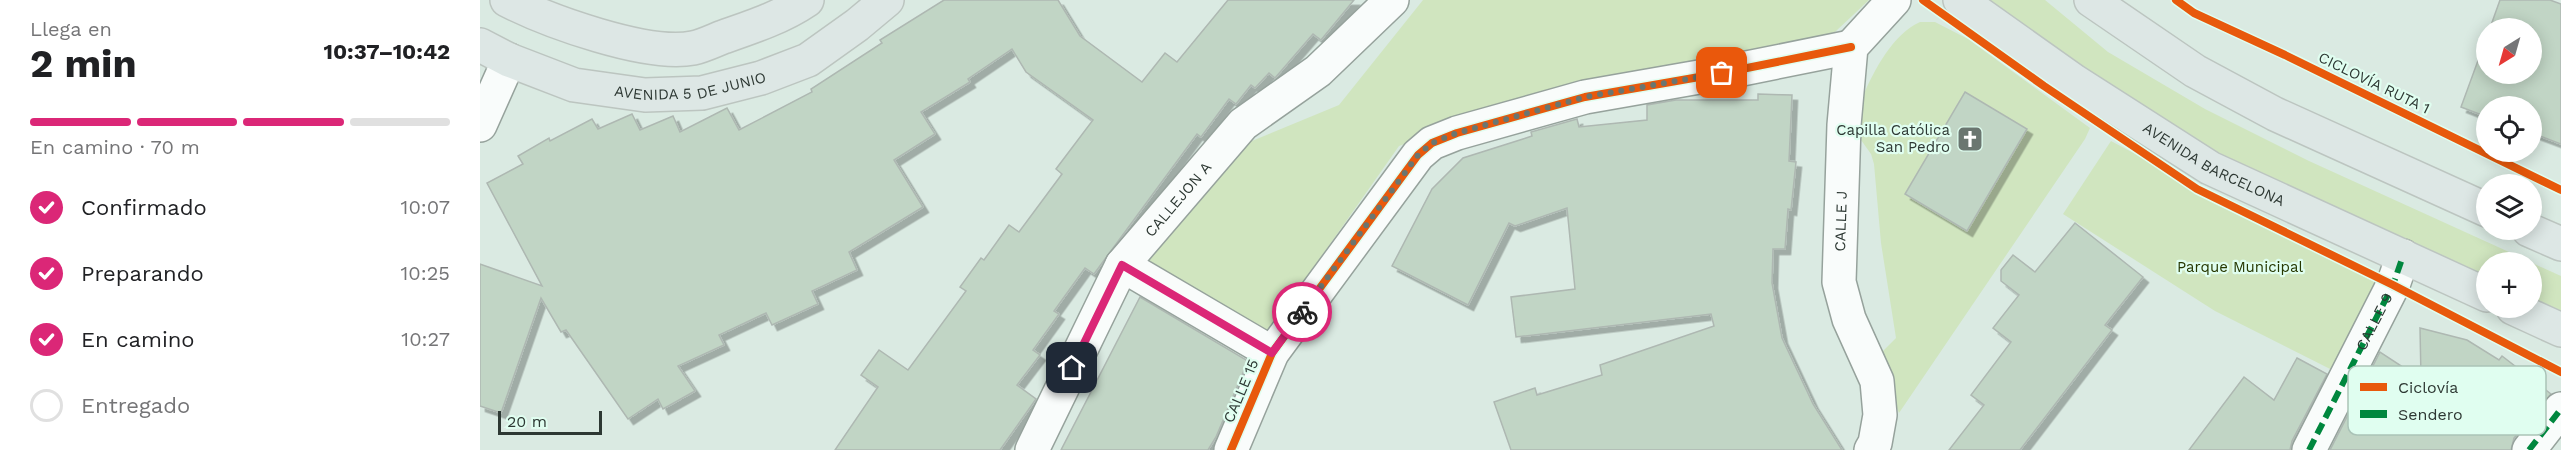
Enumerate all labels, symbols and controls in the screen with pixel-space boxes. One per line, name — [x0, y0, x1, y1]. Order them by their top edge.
text: Llega en — [30, 17, 112, 41]
north arrow — [2476, 18, 2542, 84]
map controls — [2476, 18, 2542, 318]
text: 10:37–10:42 — [323, 39, 450, 64]
text: 2 min — [30, 41, 137, 86]
pin — [1696, 47, 1747, 98]
street label: CICLOVÍA RUTA 1 — [2315, 48, 2433, 118]
icon: bag — [1705, 56, 1738, 89]
street label: AVENIDA 5 DE JUNIO — [613, 68, 768, 104]
button: locate — [2476, 96, 2542, 162]
street label: AVENIDA BARCELONA — [2140, 119, 2288, 210]
place label: Capilla Católica San Pedro — [1836, 121, 1951, 156]
church icon: Capilla Católica San Pedro — [1955, 124, 1985, 154]
text: En camino · 70 m — [30, 135, 200, 159]
street label: CALLEJON A — [1141, 158, 1215, 241]
button: layers — [2476, 174, 2542, 240]
street label: CALLE J — [1831, 190, 1851, 252]
icon: check — [30, 191, 63, 224]
text: Confirmado — [81, 195, 207, 220]
text: 10:07 — [401, 195, 450, 219]
button: + — [2476, 252, 2542, 318]
icon: check — [30, 257, 63, 290]
park label: Parque Municipal — [2177, 258, 2303, 276]
text: Preparando — [81, 261, 204, 286]
text: 10:25 — [401, 261, 450, 285]
courier — [1272, 282, 1332, 342]
street label: CALLE 9 — [2352, 290, 2396, 353]
icon: bike — [1286, 296, 1319, 329]
icon: check — [30, 323, 63, 356]
text: En camino — [81, 327, 195, 352]
text: 10:27 — [401, 327, 450, 351]
pin — [1046, 342, 1097, 393]
icon: home — [1055, 351, 1088, 384]
street label: CALLE 15 — [1220, 357, 1262, 425]
legend — [2348, 366, 2546, 435]
text: Ciclovía — [2398, 378, 2458, 397]
text: Entregado — [81, 393, 190, 418]
text: Sendero — [2398, 405, 2463, 424]
scale bar — [498, 408, 602, 436]
text: 20 m — [507, 412, 547, 431]

